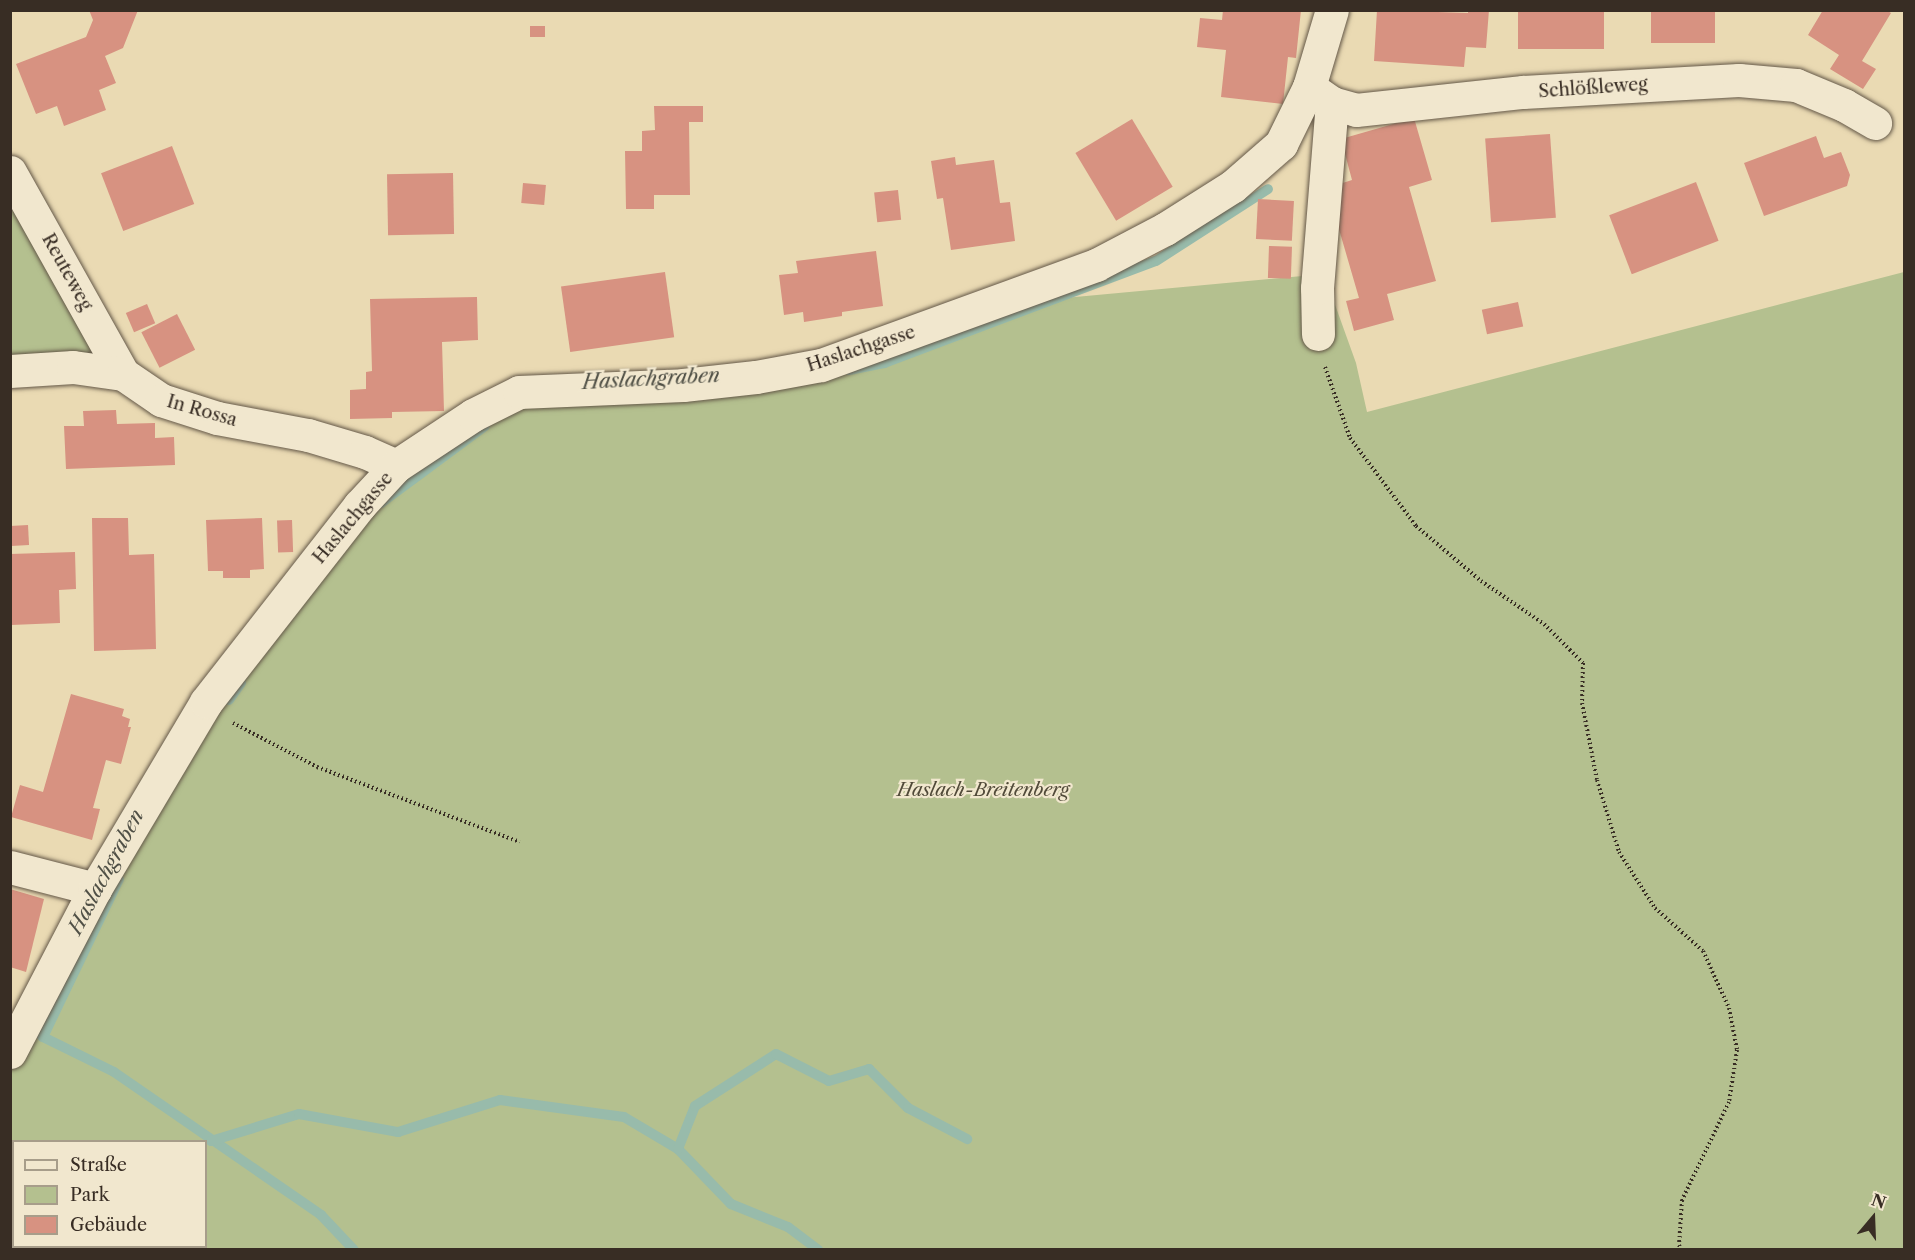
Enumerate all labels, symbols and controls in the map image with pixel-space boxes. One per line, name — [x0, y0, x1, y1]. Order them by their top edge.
street label: Schlößleweg — [1538, 73, 1648, 103]
street label: Reuteweg — [37, 230, 97, 314]
street label: Haslachgasse — [804, 321, 918, 377]
water label: Haslachgraben — [582, 363, 720, 395]
street label: In Rossa — [164, 391, 240, 431]
street label: Haslachgasse — [308, 468, 398, 568]
park label: Haslach-Breitenberg — [897, 779, 1069, 801]
water label: Haslachgraben — [63, 806, 149, 938]
legend — [12, 1140, 207, 1248]
text: Straße — [70, 1154, 127, 1176]
text: Park — [70, 1184, 109, 1206]
north arrow — [1843, 1188, 1903, 1248]
text: N — [1869, 1189, 1889, 1213]
text: Gebäude — [70, 1214, 147, 1236]

